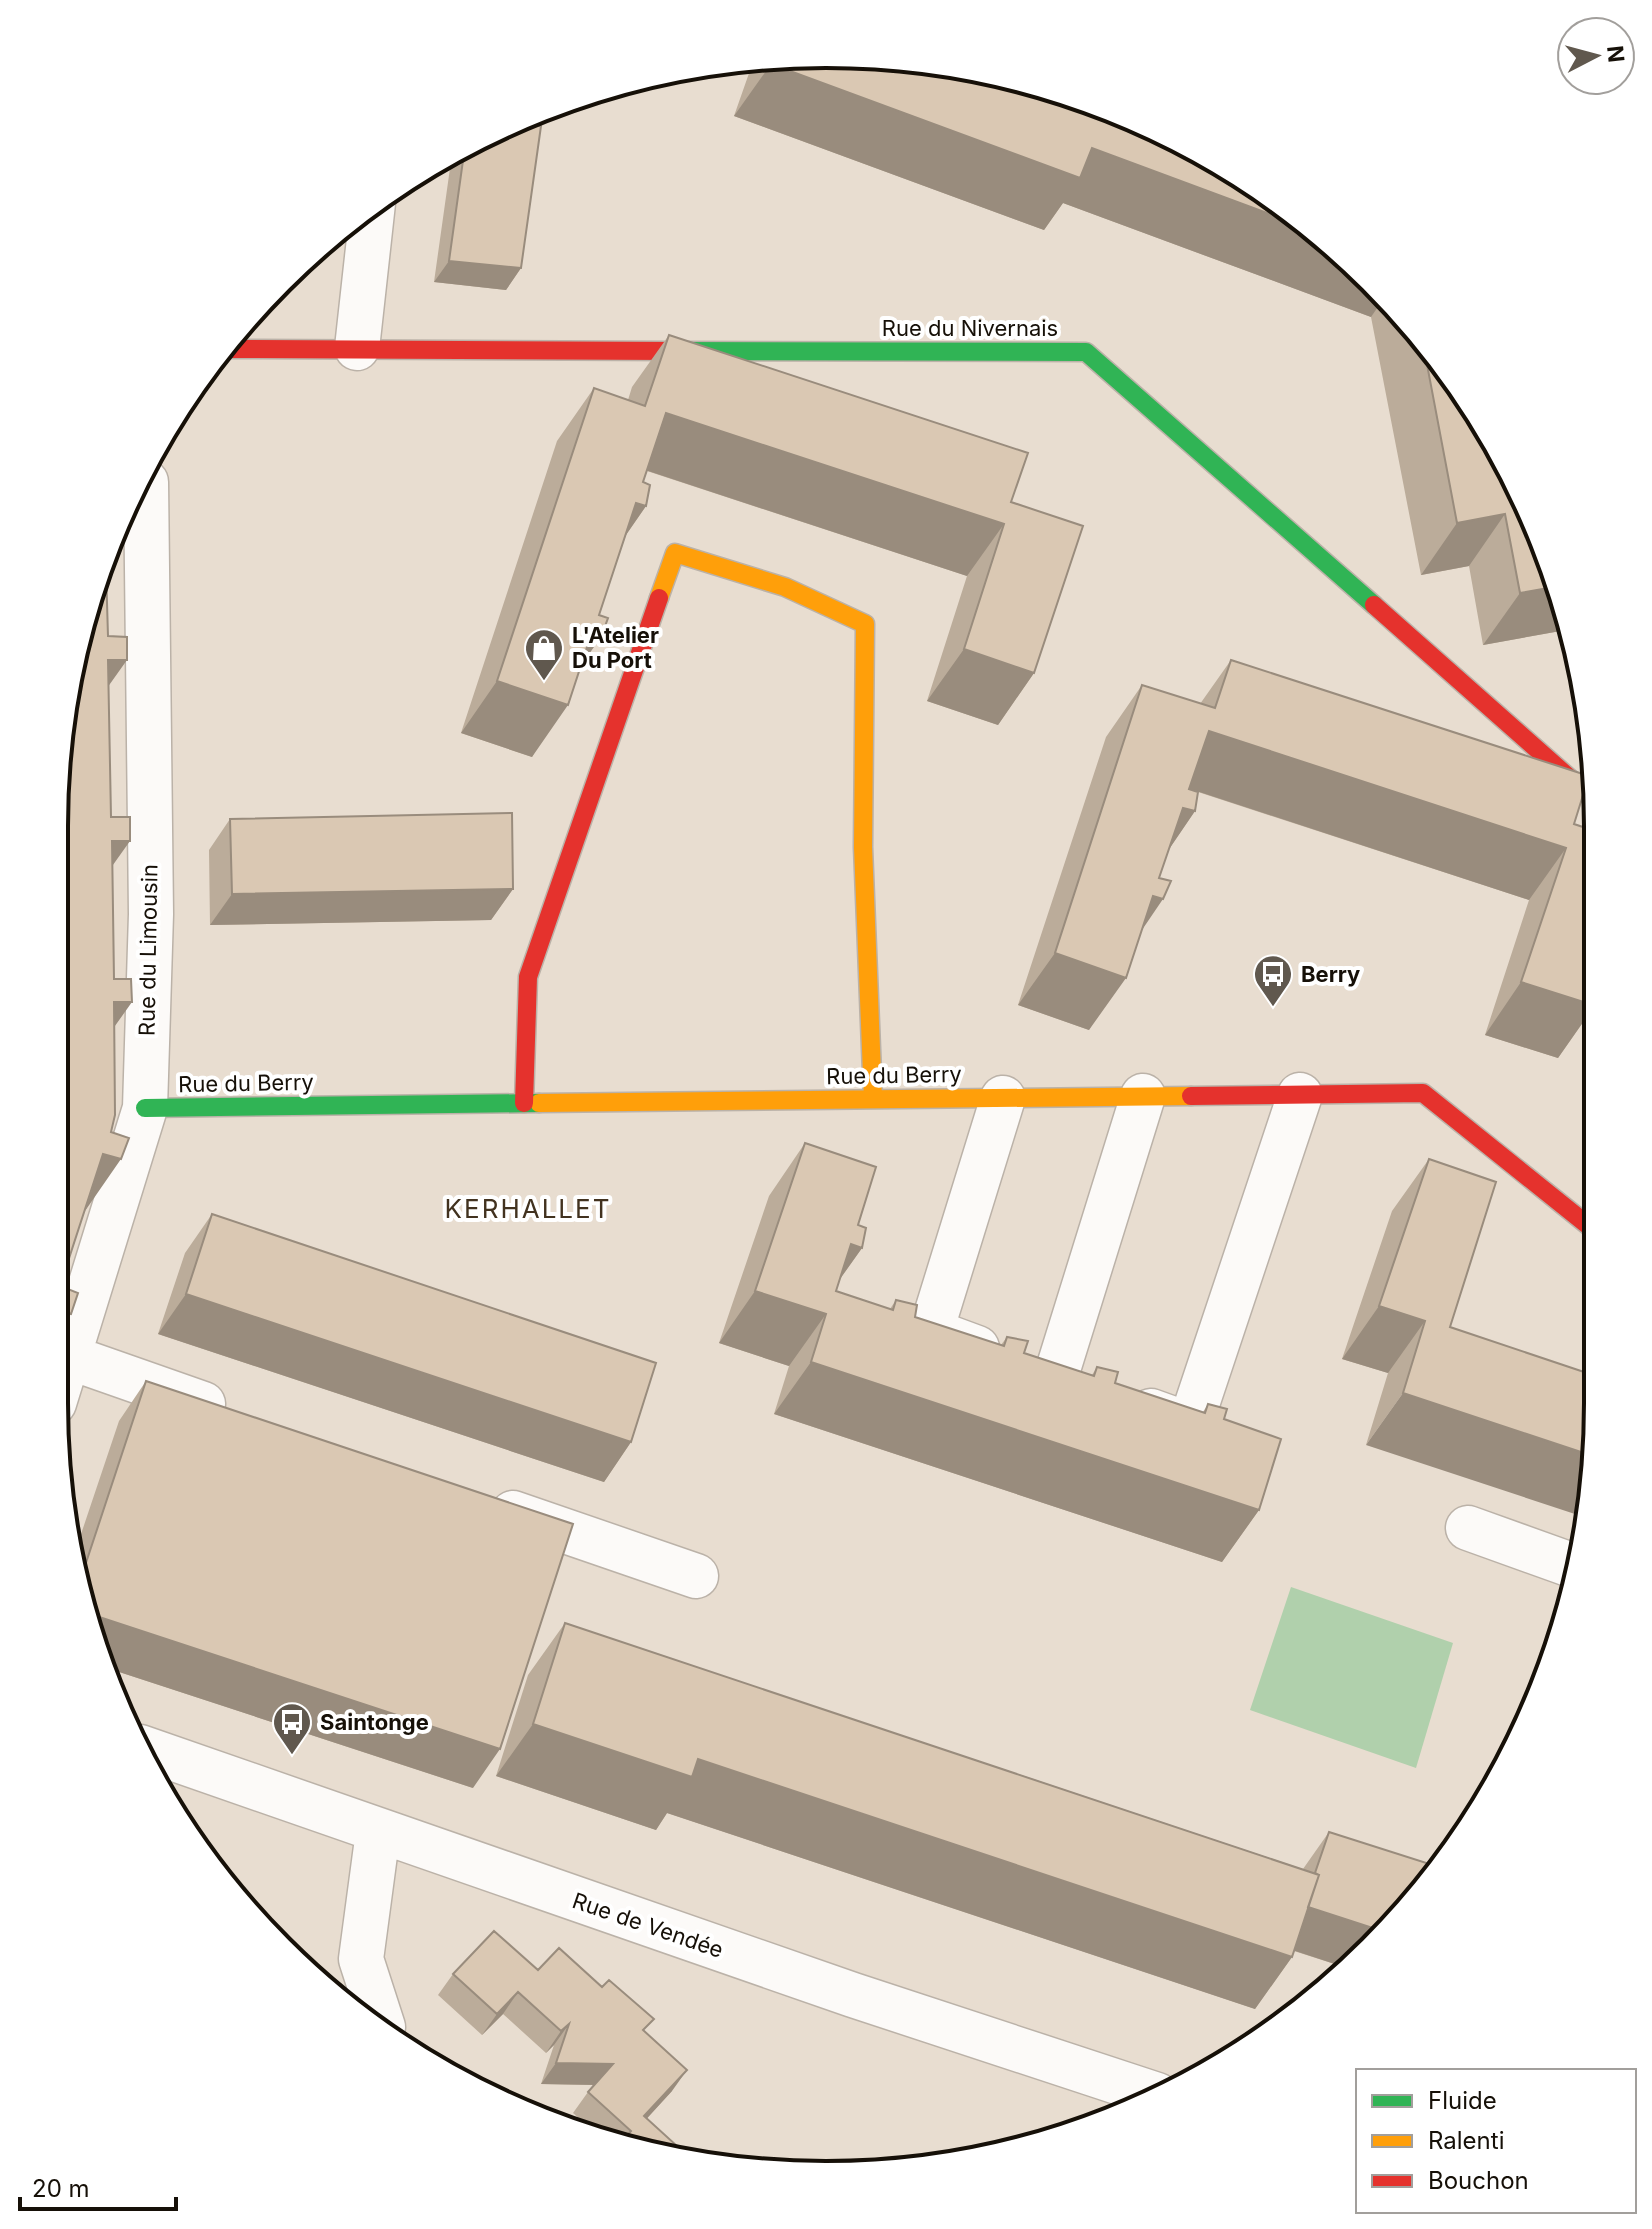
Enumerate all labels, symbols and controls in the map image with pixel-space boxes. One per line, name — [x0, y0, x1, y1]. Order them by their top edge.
north arrow — [1556, 16, 1636, 96]
text: N — [1602, 44, 1630, 64]
street label: Rue du Nivernais — [882, 315, 1058, 341]
place label: L'Atelier Du Port — [572, 622, 659, 673]
shop icon: L'Atelier Du Port — [523, 627, 565, 682]
street label: Rue du Limousin — [134, 864, 162, 1036]
bus stop icon: Berry — [1252, 953, 1294, 1008]
place label: Berry — [1301, 961, 1360, 987]
street label: Rue du Berry — [826, 1061, 962, 1089]
street label: Rue du Berry — [178, 1069, 314, 1097]
district label: KERHALLET — [445, 1193, 611, 1224]
bus stop icon: Saintonge — [271, 1701, 313, 1756]
place label: Saintonge — [320, 1709, 429, 1735]
street label: Rue de Vendée — [569, 1887, 727, 1963]
legend — [1356, 2069, 1636, 2213]
text: Fluide — [1428, 2086, 1497, 2115]
text: Ralenti — [1428, 2126, 1504, 2155]
scale bar — [20, 2161, 176, 2211]
text: Bouchon — [1428, 2166, 1529, 2195]
text: 20 m — [32, 2174, 90, 2203]

